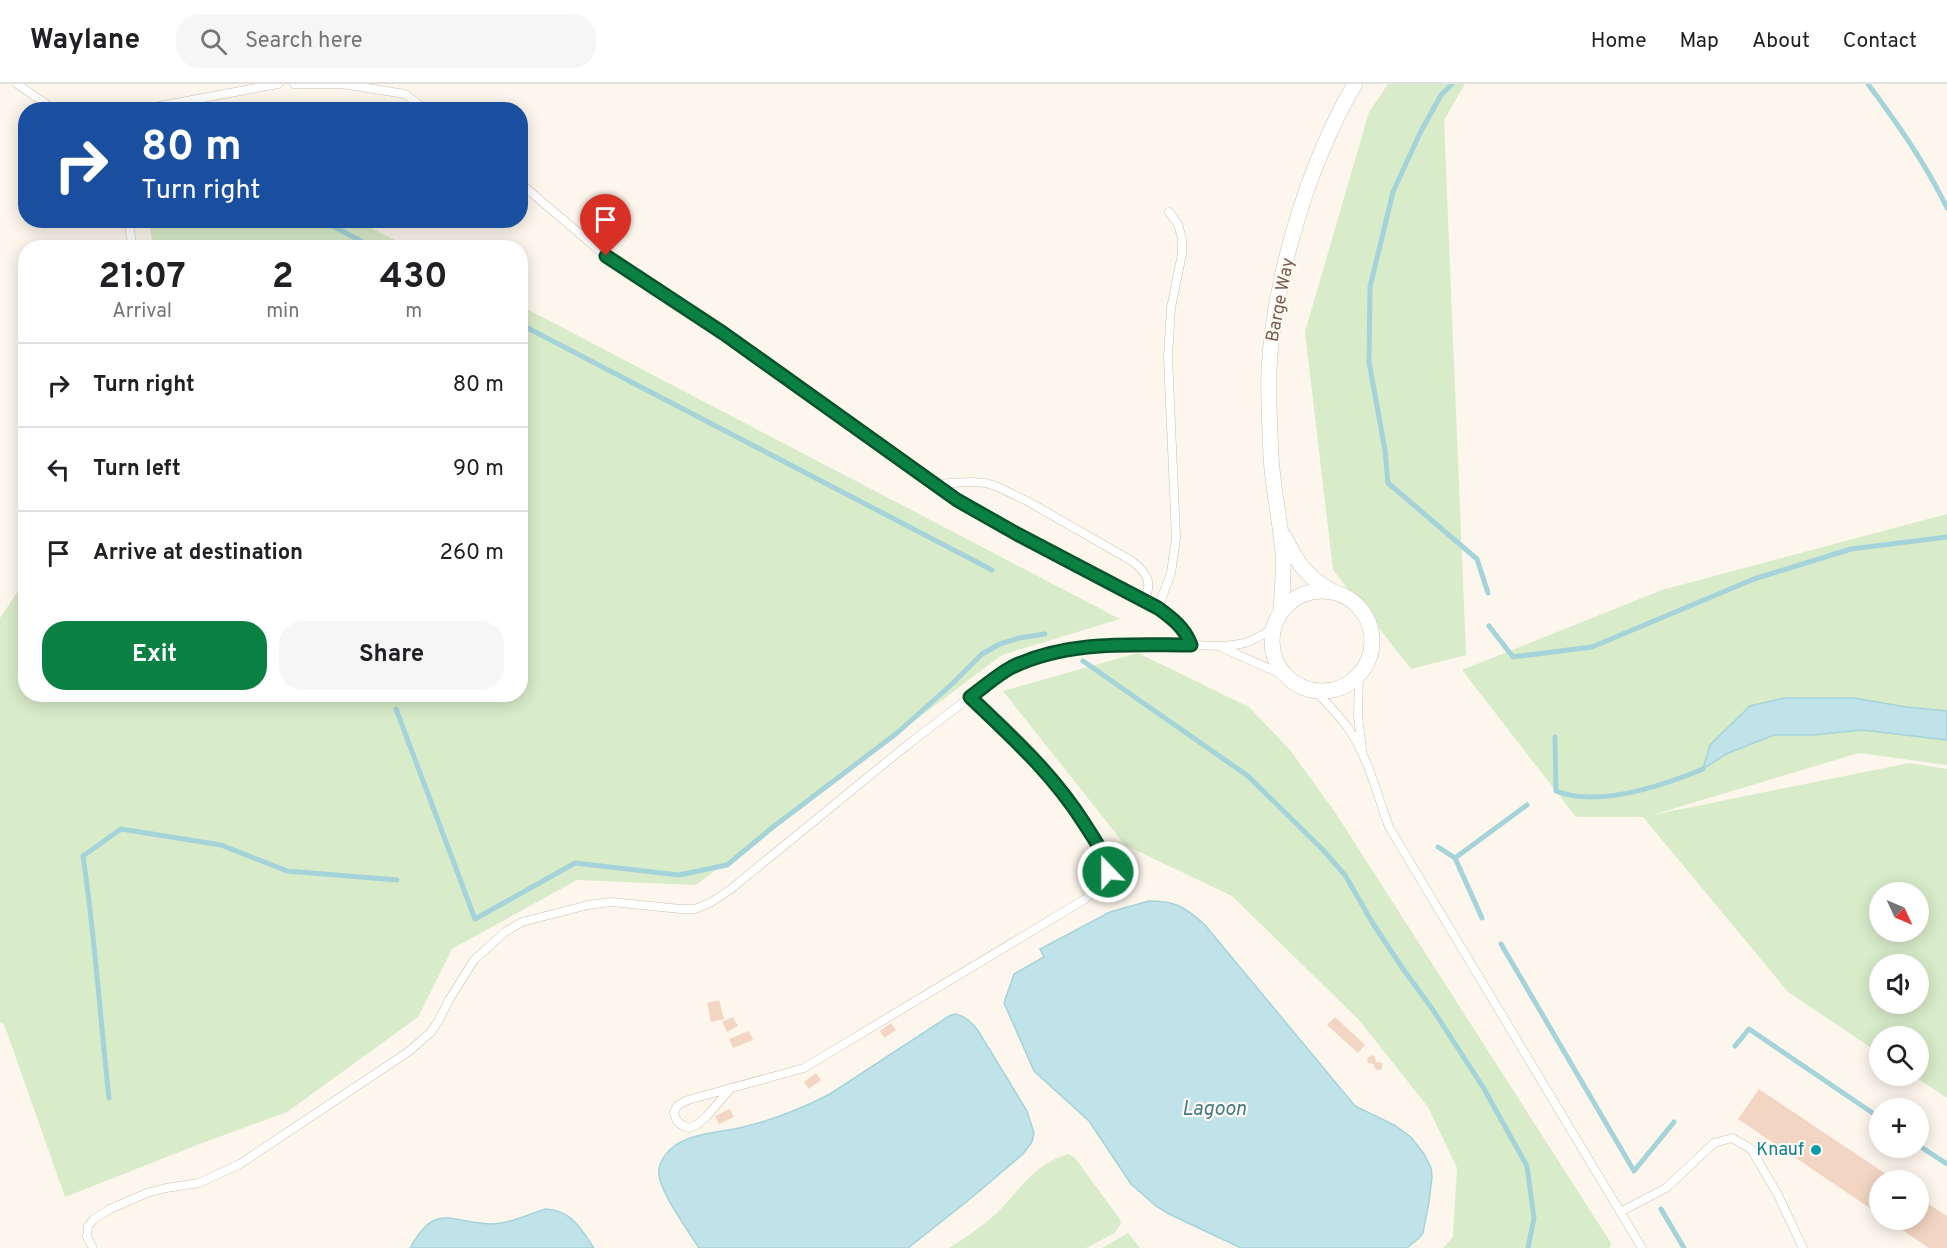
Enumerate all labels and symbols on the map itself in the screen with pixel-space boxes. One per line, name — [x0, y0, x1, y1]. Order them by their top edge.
pin — [580, 194, 631, 256]
street label: Barge Way — [1262, 256, 1300, 344]
position arrow — [1076, 840, 1140, 904]
north arrow — [1869, 882, 1929, 942]
water label: Lagoon — [1182, 1097, 1246, 1123]
place label: Knauf — [1756, 1139, 1804, 1162]
marker: Knauf — [1809, 1143, 1823, 1157]

